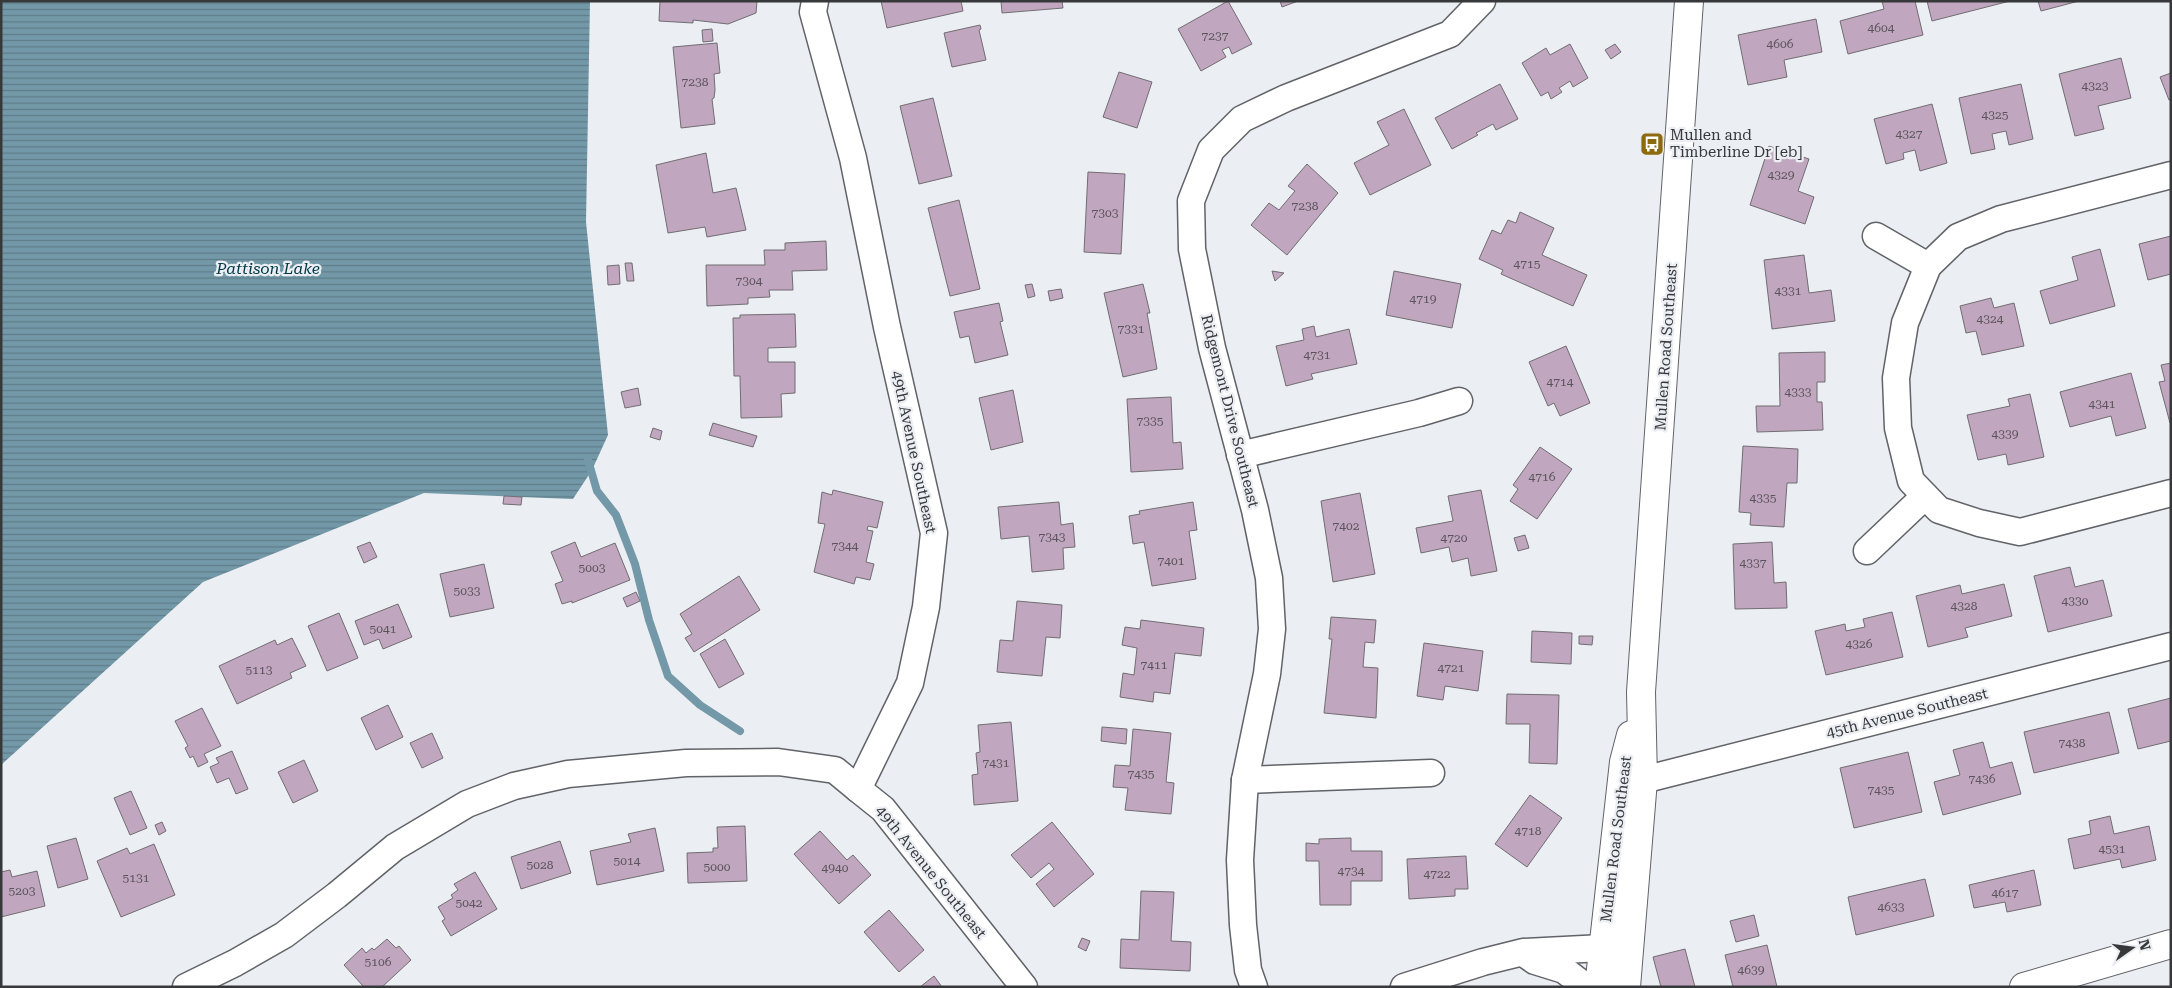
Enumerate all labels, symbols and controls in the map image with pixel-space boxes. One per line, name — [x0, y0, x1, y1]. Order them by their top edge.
house number: 4604 — [1868, 21, 1895, 35]
house number: 7237 — [1202, 29, 1229, 43]
house number: 4606 — [1767, 37, 1794, 51]
house number: 7238 — [682, 75, 709, 89]
house number: 4323 — [2082, 79, 2109, 93]
house number: 4325 — [1982, 108, 2009, 122]
place label: Mullen and Timberline Dr [eb] — [1670, 126, 1802, 161]
house number: 4327 — [1896, 127, 1923, 141]
bus stop icon: Mullen and Timberline Dr [eb] — [1639, 131, 1665, 157]
house number: 4329 — [1768, 168, 1795, 182]
house number: 7238 — [1292, 199, 1319, 213]
house number: 7303 — [1092, 206, 1119, 220]
house number: 4715 — [1514, 257, 1541, 271]
water label: Pattison Lake — [215, 259, 320, 278]
street label: Mullen Road Southeast — [1651, 262, 1681, 431]
house number: 7304 — [736, 274, 763, 288]
house number: 4331 — [1775, 284, 1802, 298]
house number: 4719 — [1410, 292, 1437, 306]
street label: Ridgemont Drive Southeast — [1197, 312, 1263, 510]
house number: 4324 — [1977, 312, 2004, 326]
house number: 7331 — [1118, 322, 1145, 336]
house number: 4731 — [1304, 348, 1331, 362]
street label: 49th Avenue Southeast — [888, 369, 940, 535]
house number: 4714 — [1547, 375, 1574, 389]
house number: 4333 — [1785, 385, 1812, 399]
house number: 4341 — [2089, 397, 2116, 411]
house number: 7335 — [1137, 414, 1164, 428]
house number: 4339 — [1992, 427, 2019, 441]
house number: 4716 — [1529, 470, 1556, 484]
house number: 4335 — [1750, 491, 1777, 505]
house number: 7402 — [1333, 519, 1360, 533]
house number: 7343 — [1039, 530, 1066, 544]
house number: 4720 — [1441, 531, 1468, 545]
house number: 7344 — [832, 539, 859, 553]
house number: 7401 — [1158, 554, 1185, 568]
house number: 4337 — [1740, 556, 1767, 570]
house number: 5003 — [579, 561, 606, 575]
house number: 5033 — [454, 584, 481, 598]
house number: 4330 — [2062, 594, 2089, 608]
house number: 4328 — [1951, 599, 1978, 613]
house number: 5041 — [370, 622, 397, 636]
house number: 4326 — [1846, 637, 1873, 651]
house number: 7411 — [1141, 658, 1168, 672]
house number: 4721 — [1438, 661, 1465, 675]
house number: 5113 — [246, 663, 273, 677]
street label: 45th Avenue Southeast — [1824, 684, 1990, 742]
house number: 7438 — [2059, 736, 2086, 750]
street label: Mullen Road Southeast — [1597, 754, 1635, 923]
house number: 7431 — [983, 756, 1010, 770]
house number: 7435 — [1128, 767, 1155, 781]
house number: 7436 — [1969, 772, 1996, 786]
house number: 7435 — [1868, 783, 1895, 797]
street label: 49th Avenue Southeast — [872, 802, 990, 942]
house number: 4718 — [1515, 824, 1542, 838]
house number: 4531 — [2099, 842, 2126, 856]
house number: 5014 — [614, 854, 641, 868]
house number: 5028 — [527, 858, 554, 872]
house number: 5000 — [704, 860, 731, 874]
house number: 4940 — [822, 861, 849, 875]
house number: 4734 — [1338, 864, 1365, 878]
house number: 4722 — [1424, 867, 1451, 881]
house number: 5131 — [123, 871, 150, 885]
house number: 5203 — [9, 884, 36, 898]
house number: 4617 — [1992, 886, 2019, 900]
house number: 5042 — [456, 896, 483, 910]
house number: 4633 — [1878, 900, 1905, 914]
north arrow — [2107, 923, 2157, 973]
text: N — [2136, 938, 2154, 952]
house number: 5106 — [365, 955, 392, 969]
house number: 4639 — [1738, 963, 1765, 977]

